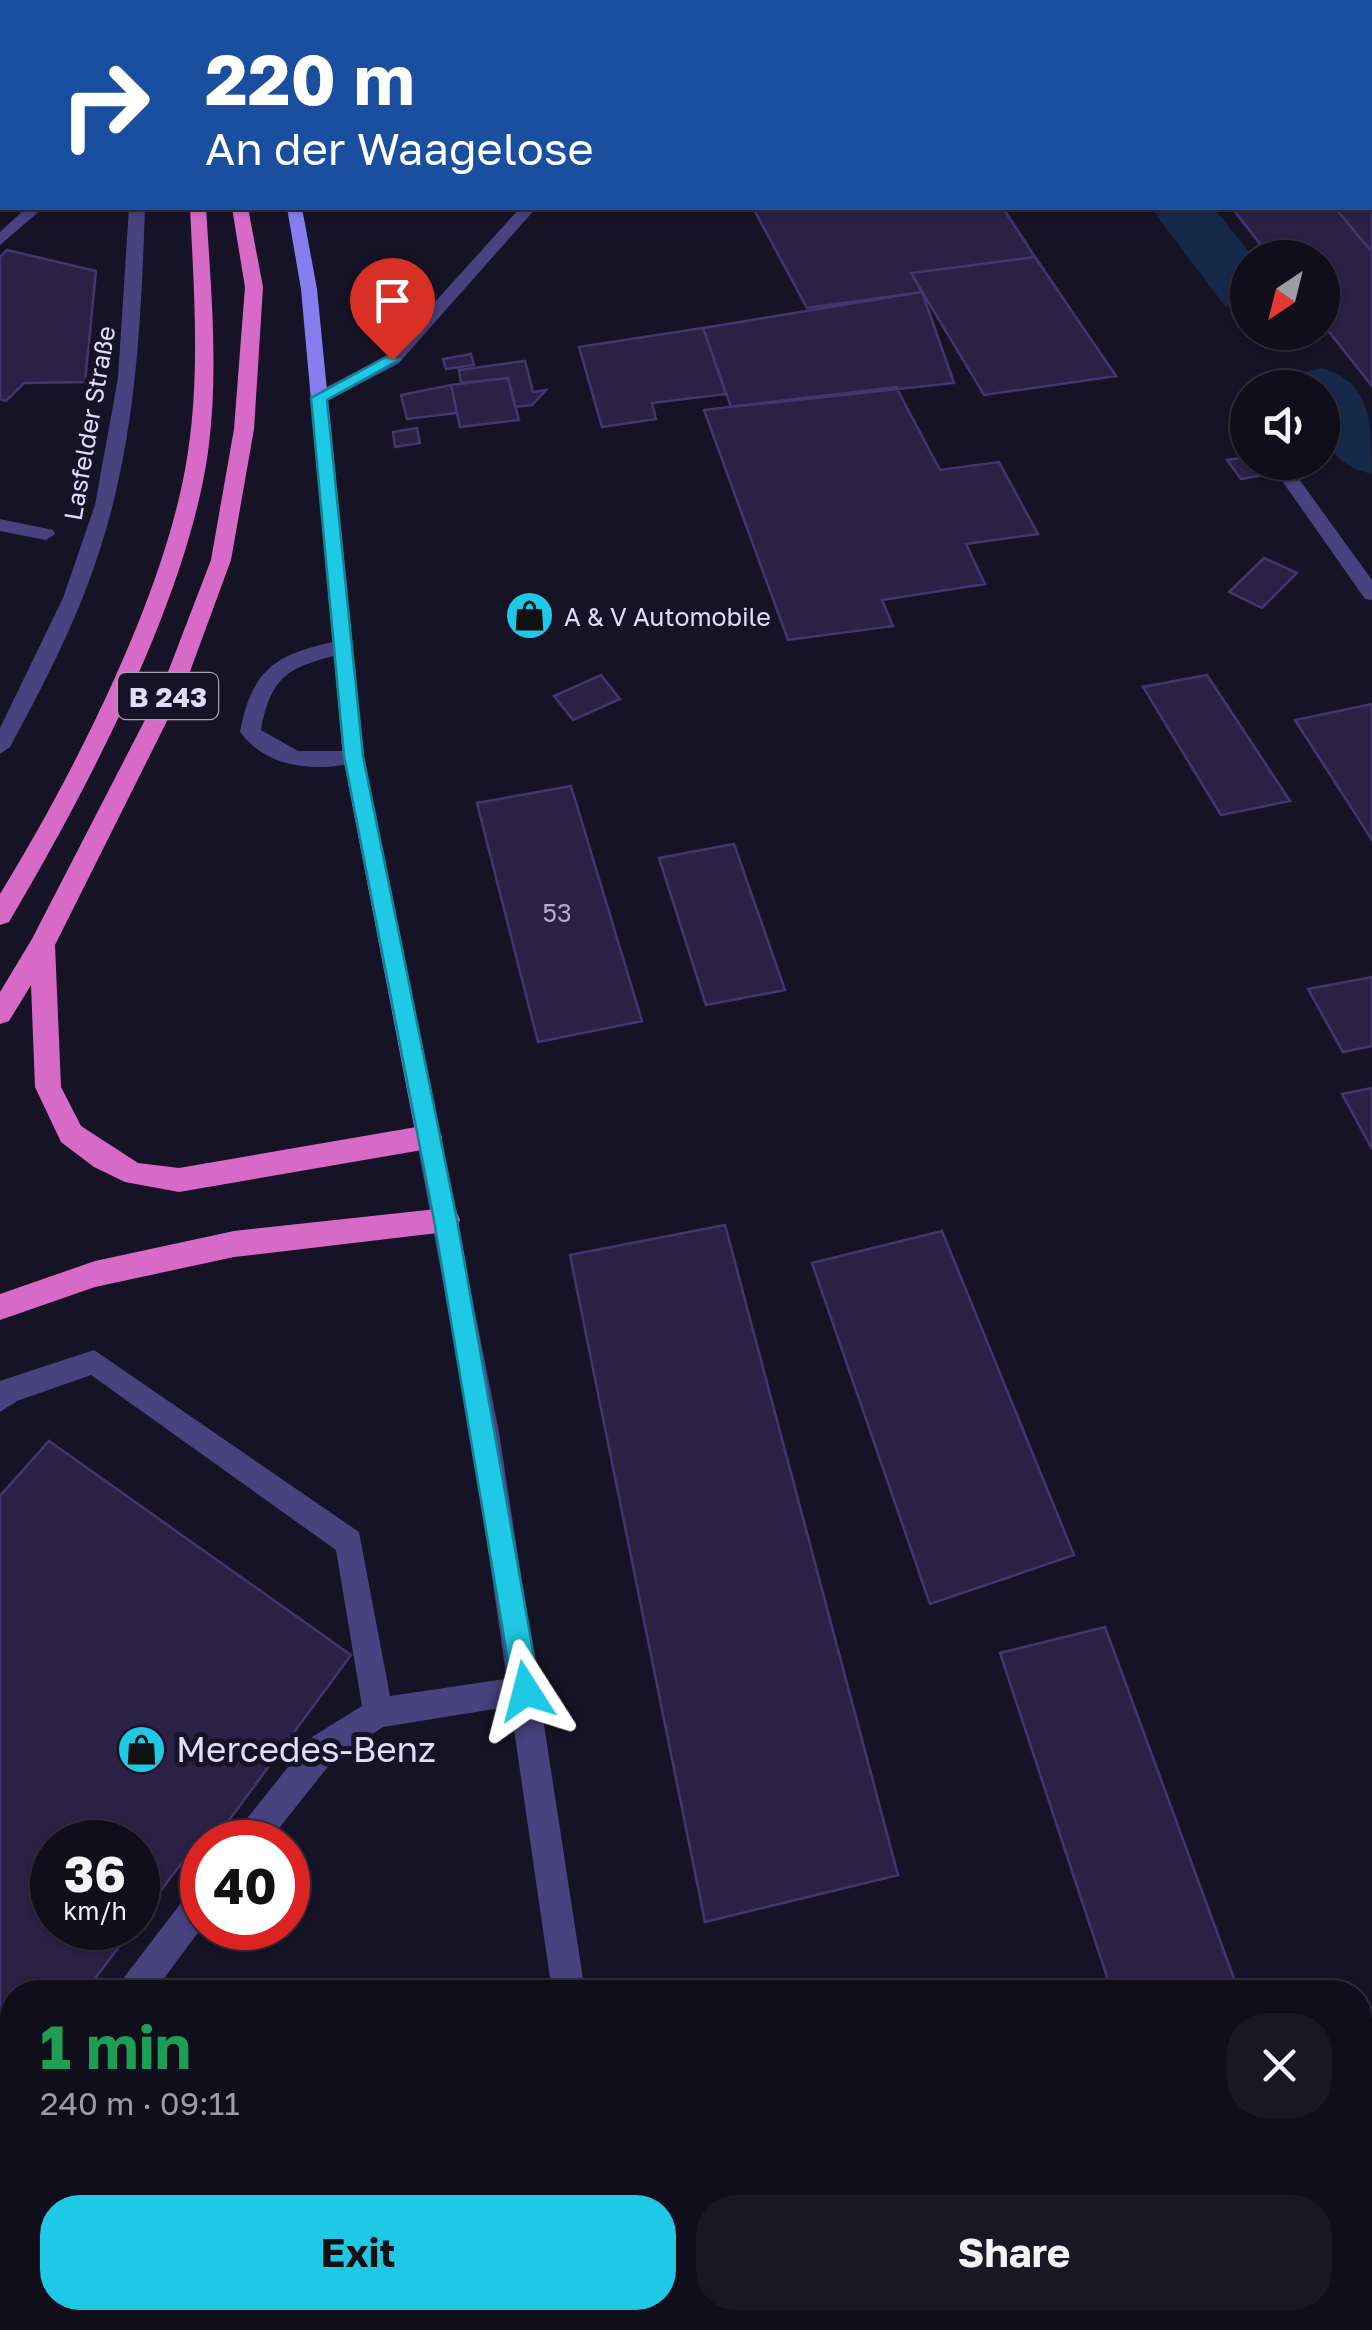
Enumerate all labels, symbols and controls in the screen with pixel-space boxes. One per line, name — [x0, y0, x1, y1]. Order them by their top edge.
text: 220 m — [205, 36, 415, 120]
icon: right — [40, 40, 170, 170]
text: An der Waagelose — [205, 121, 594, 175]
north arrow — [1230, 240, 1340, 350]
map controls — [1230, 240, 1340, 480]
pin — [350, 258, 435, 361]
icon: arrive — [365, 273, 420, 328]
street label: Lasfelder Straße — [57, 323, 121, 523]
button: sound — [1230, 370, 1340, 480]
shop icon: A & V Automobile — [503, 590, 555, 642]
place label: A & V Automobile — [564, 601, 771, 632]
road number: B 243 — [118, 673, 218, 719]
house number: 53 — [542, 897, 572, 928]
position arrow — [474, 1639, 578, 1743]
shop icon: Mercedes-Benz — [115, 1723, 167, 1775]
place label: Mercedes-Benz — [176, 1728, 436, 1770]
speed limit sign: 40 — [180, 1820, 310, 1950]
text: 36 — [64, 1843, 126, 1903]
text: km/h — [63, 1895, 127, 1926]
text: 1 min — [40, 2010, 191, 2082]
button: close — [1227, 2013, 1332, 2118]
text: 240 m · 09:11 — [40, 2084, 240, 2122]
button: Exit — [40, 2195, 676, 2310]
button: Share — [696, 2195, 1332, 2310]

